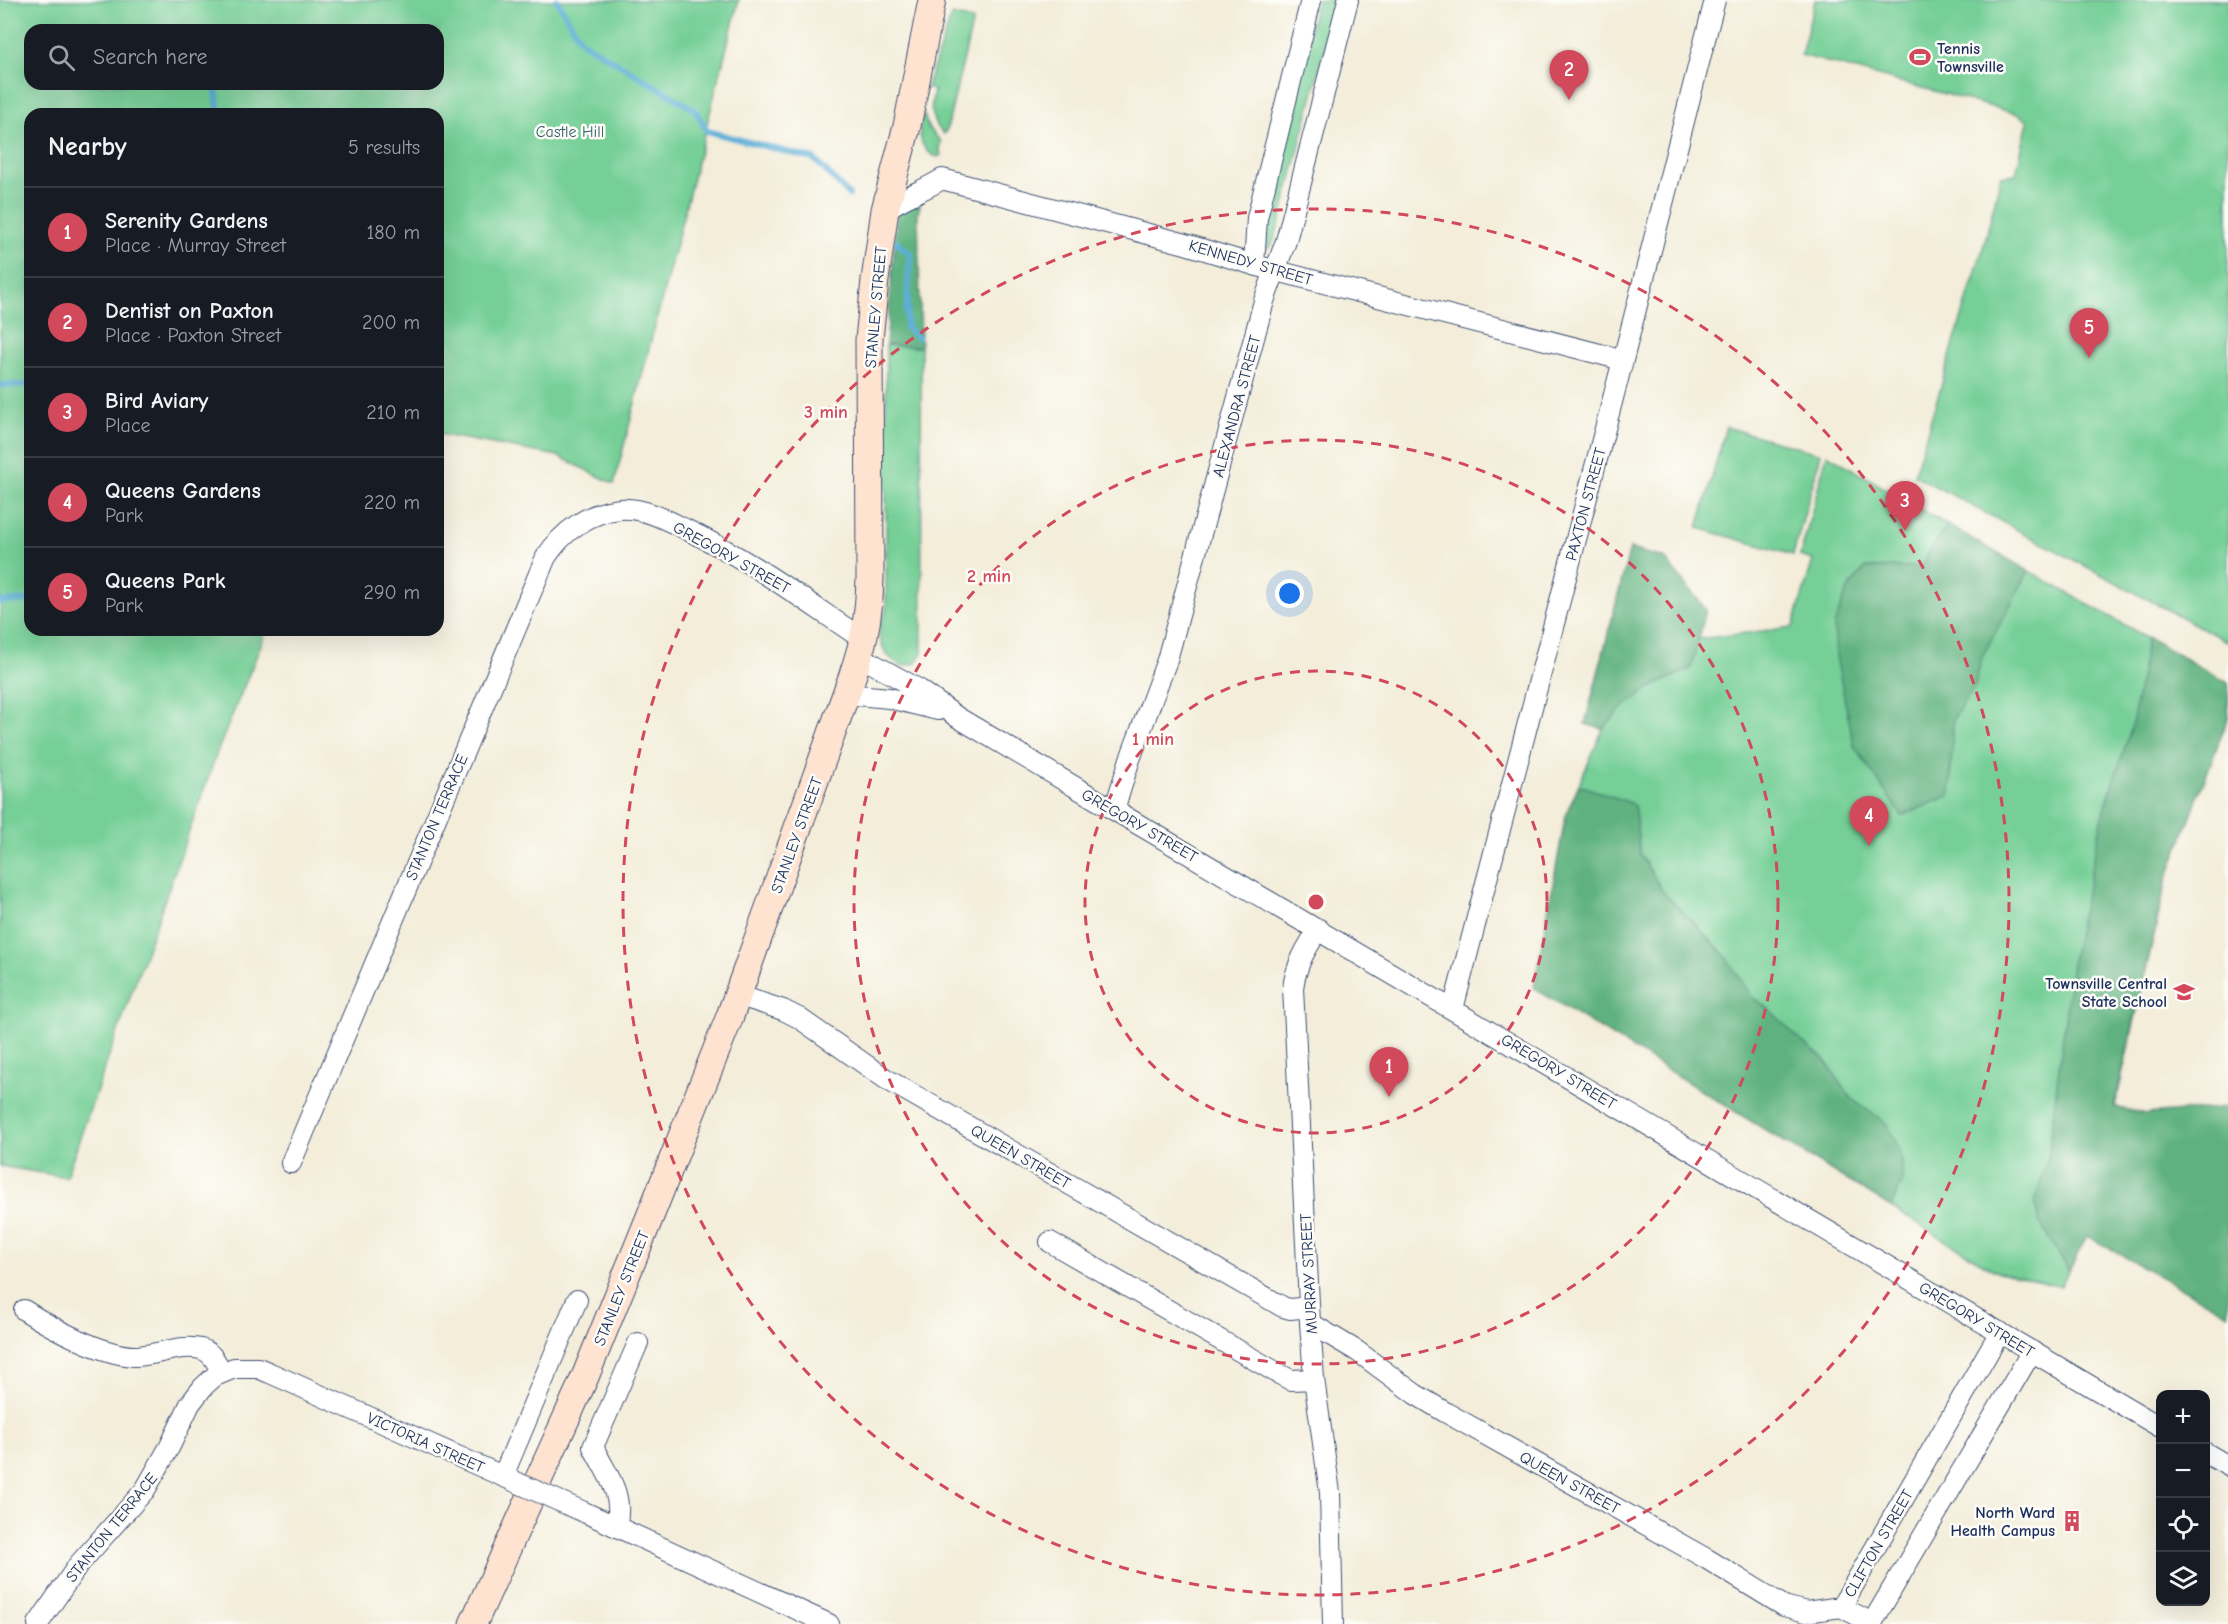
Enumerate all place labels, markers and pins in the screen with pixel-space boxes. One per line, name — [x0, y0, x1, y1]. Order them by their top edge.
place label: Tennis Townsville — [1937, 40, 2004, 76]
sports icon: Tennis Townsville — [1908, 45, 1932, 69]
pin: 2 — [1550, 51, 1588, 100]
pin: 5 — [2070, 308, 2108, 358]
pin: 3 — [1886, 482, 1924, 531]
pin: 4 — [1850, 796, 1888, 846]
centre of rings — [1306, 892, 1326, 912]
place label: Townsville Central State School — [2045, 975, 2167, 1011]
school or university icon: Townsville Central State School — [2172, 980, 2196, 1004]
pin: 1 — [1370, 1048, 1408, 1097]
place label: North Ward Health Campus — [1951, 1504, 2055, 1540]
building icon: North Ward Health Campus — [2060, 1509, 2084, 1533]

